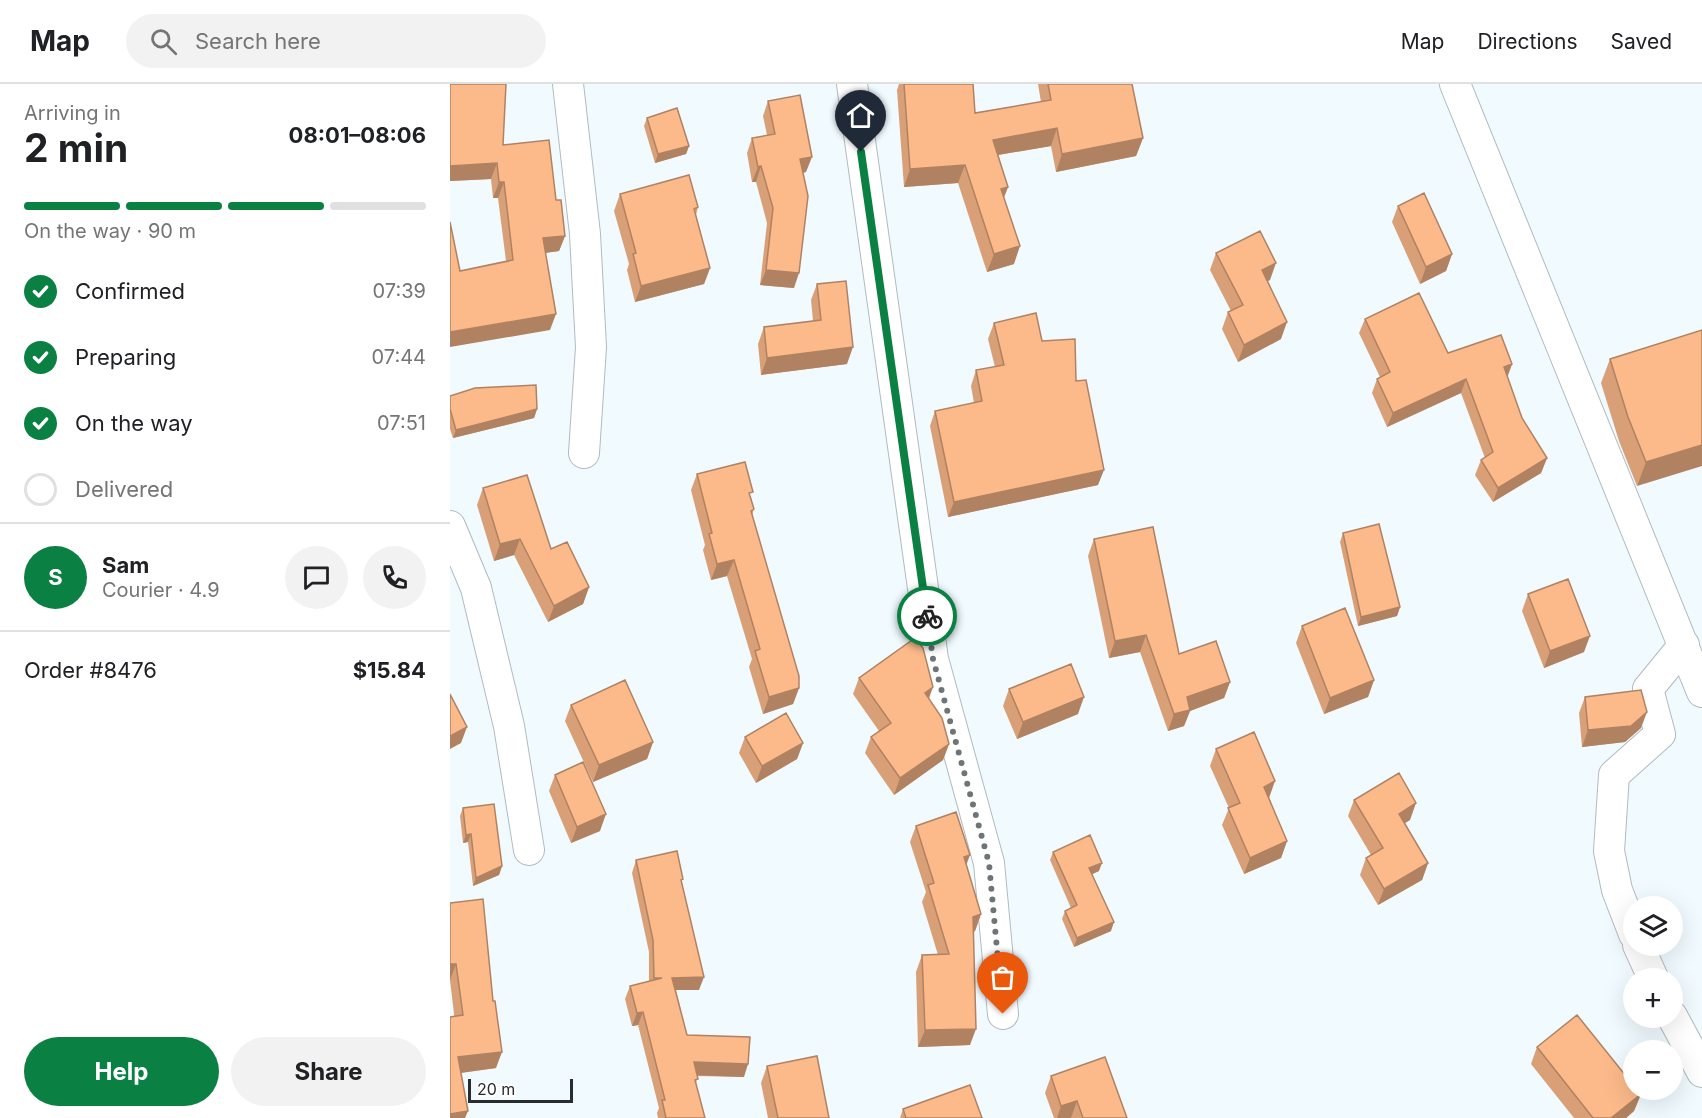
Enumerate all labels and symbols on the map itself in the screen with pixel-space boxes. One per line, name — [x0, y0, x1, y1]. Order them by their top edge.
pin — [835, 90, 886, 152]
courier — [897, 586, 957, 646]
pin — [977, 952, 1028, 1014]
scale bar — [468, 1076, 573, 1104]

